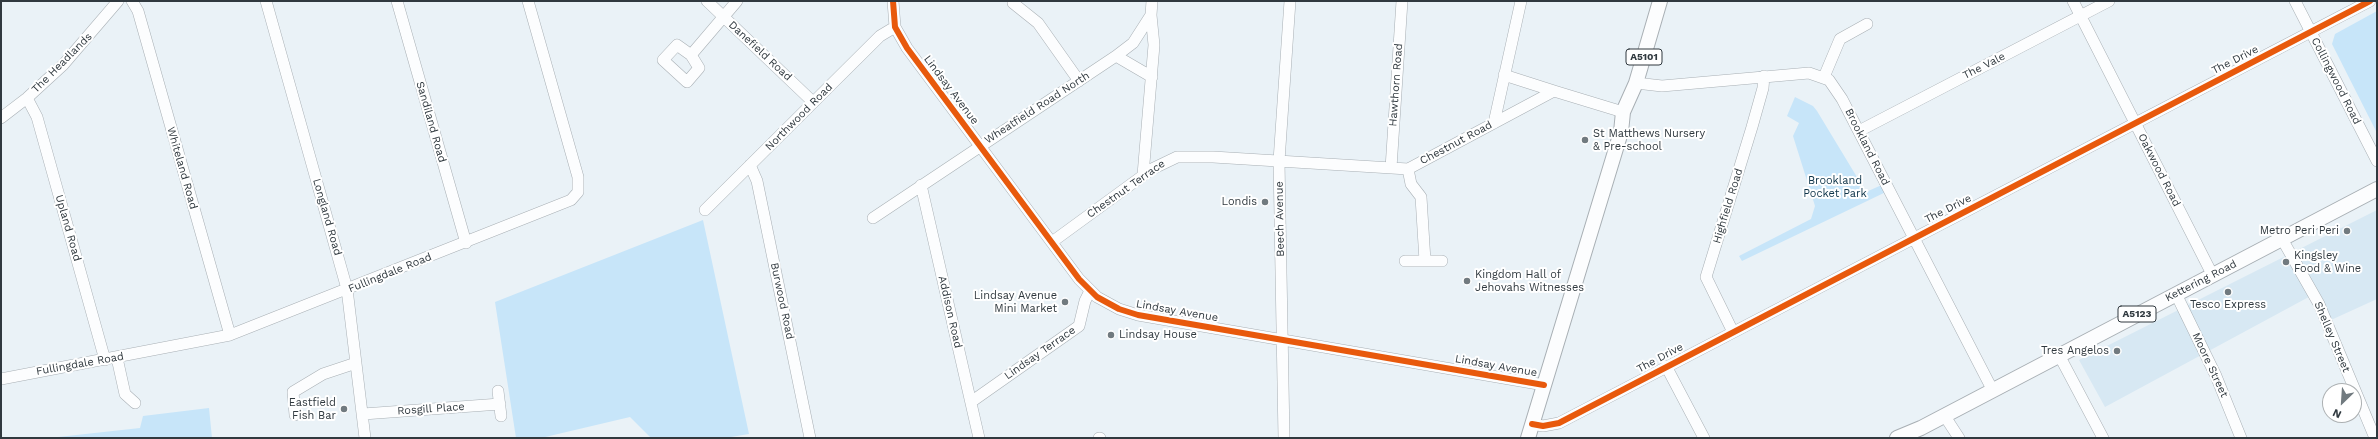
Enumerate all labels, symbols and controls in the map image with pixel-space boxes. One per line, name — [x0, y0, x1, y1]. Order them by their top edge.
street label: Danefield Road — [726, 18, 794, 84]
street label: The Headlands — [29, 30, 95, 96]
street label: Collingwood Road — [2308, 35, 2364, 127]
street label: Hawthorn Road — [1387, 43, 1405, 127]
street label: The Drive — [2209, 43, 2261, 77]
road number: A5101 — [1626, 49, 1662, 65]
street label: The Vale — [1961, 50, 2007, 82]
street label: Lindsay Avenue — [921, 53, 981, 127]
street label: Wheatfield Road North — [982, 69, 1092, 147]
street label: Sandiland Road — [413, 80, 449, 164]
street label: Northwood Road — [763, 81, 835, 153]
street label: Brookland Road — [1842, 106, 1892, 188]
street label: Chestnut Road — [1418, 118, 1494, 168]
street label: Whiteland Road — [164, 125, 200, 211]
place label: St Matthews Nursery & Pre-school — [1593, 127, 1705, 153]
street label: Oakwood Road — [2135, 131, 2183, 209]
marker: St Matthews Nursery & Pre-school — [1580, 135, 1590, 145]
street label: Chestnut Terrace — [1084, 157, 1168, 221]
street label: Highfield Road — [1710, 167, 1746, 245]
park label: Brookland Pocket Park — [1803, 174, 1867, 200]
street label: Longland Road — [310, 177, 344, 257]
street label: Beech Avenue — [1273, 181, 1287, 257]
street label: The Drive — [1922, 192, 1974, 226]
street label: Upland Road — [52, 193, 84, 263]
place label: Londis — [1222, 195, 1257, 209]
marker: Londis — [1260, 197, 1270, 207]
place label: Metro Peri Peri — [2260, 224, 2339, 238]
marker: Metro Peri Peri — [2342, 226, 2352, 236]
place label: Kingsley Food & Wine — [2294, 249, 2361, 275]
street label: Fullingdale Road — [346, 250, 434, 296]
street label: Kettering Road — [2163, 257, 2239, 305]
marker: Kingsley Food & Wine — [2281, 257, 2291, 267]
street label: Burwood Road — [767, 261, 797, 341]
place label: Kingdom Hall of Jehovahs Witnesses — [1475, 268, 1584, 294]
street label: Addison Road — [935, 275, 965, 349]
marker: Kingdom Hall of Jehovahs Witnesses — [1462, 276, 1472, 286]
marker: Tesco Express — [2223, 287, 2233, 297]
place label: Lindsay Avenue Mini Market — [974, 289, 1057, 315]
marker: Lindsay Avenue Mini Market — [1060, 297, 1070, 307]
street label: Lindsay Avenue — [1135, 297, 1219, 325]
place label: Tesco Express — [2190, 298, 2266, 312]
street label: Shelley Street — [2311, 300, 2353, 374]
road number: A5123 — [2118, 306, 2156, 322]
street label: Lindsay Terrace — [1002, 324, 1078, 382]
place label: Lindsay House — [1119, 328, 1197, 342]
marker: Lindsay House — [1106, 330, 1116, 340]
street label: Moore Street — [2189, 330, 2231, 400]
street label: The Drive — [1635, 340, 1685, 376]
place label: Tres Angelos — [2041, 344, 2109, 358]
marker: Tres Angelos — [2112, 346, 2122, 356]
street label: Fullingdale Road — [35, 350, 125, 378]
street label: Lindsay Avenue — [1454, 352, 1538, 380]
north arrow — [2322, 383, 2362, 423]
place label: Eastfield Fish Bar — [289, 396, 336, 422]
street label: Rosgill Place — [397, 400, 465, 418]
marker: Eastfield Fish Bar — [339, 404, 349, 414]
text: N — [2331, 406, 2344, 421]

